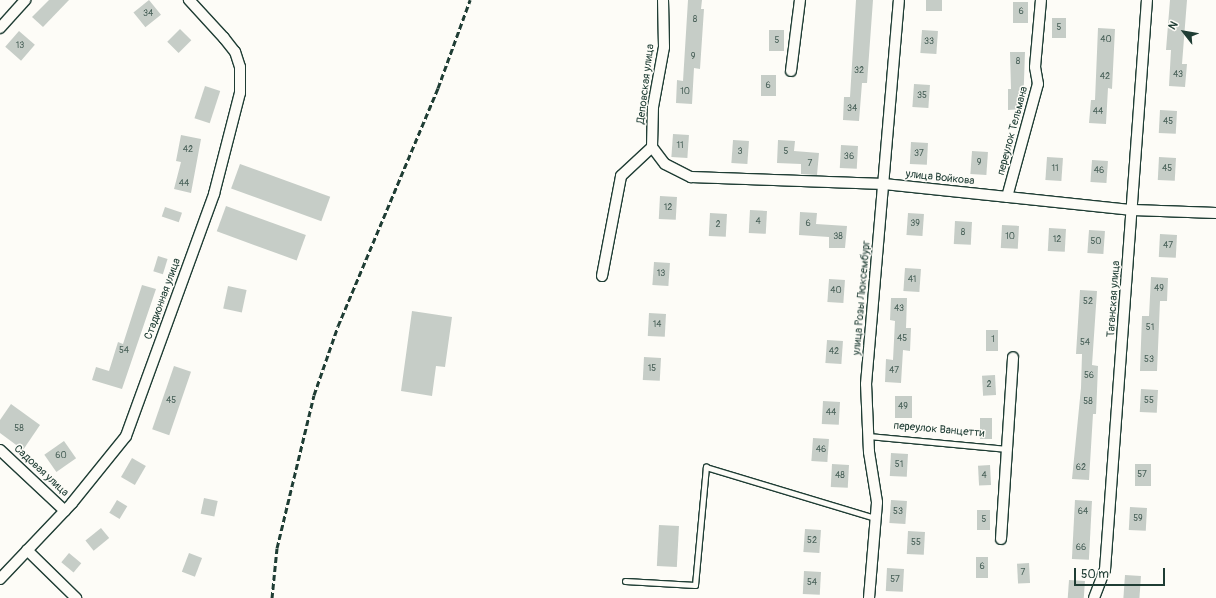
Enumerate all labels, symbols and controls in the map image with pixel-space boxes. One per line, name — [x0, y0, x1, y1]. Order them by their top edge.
house number: 6 — [1018, 7, 1024, 17]
house number: 34 — [143, 9, 153, 19]
north arrow — [1164, 12, 1204, 52]
house number: 8 — [693, 15, 697, 25]
text: N — [1166, 19, 1181, 32]
house number: 5 — [1057, 23, 1061, 33]
house number: 40 — [1100, 35, 1112, 45]
house number: 5 — [775, 36, 779, 46]
house number: 33 — [924, 37, 934, 47]
house number: 13 — [16, 41, 24, 51]
street label: Деповская улица — [635, 43, 657, 125]
house number: 9 — [691, 52, 695, 62]
house number: 8 — [1016, 57, 1020, 67]
house number: 32 — [854, 66, 864, 76]
house number: 43 — [1173, 70, 1183, 80]
house number: 42 — [1100, 72, 1110, 82]
house number: 6 — [765, 81, 771, 91]
street label: переулок Тельмана — [995, 85, 1031, 177]
house number: 10 — [680, 87, 690, 97]
house number: 35 — [917, 91, 927, 101]
house number: 34 — [847, 104, 857, 114]
house number: 44 — [1093, 107, 1103, 117]
house number: 45 — [1163, 117, 1173, 127]
house number: 11 — [676, 141, 684, 151]
house number: 42 — [183, 145, 193, 155]
house number: 3 — [737, 147, 743, 157]
house number: 5 — [784, 147, 788, 157]
house number: 37 — [914, 149, 924, 159]
house number: 36 — [844, 152, 854, 162]
house number: 9 — [977, 158, 981, 168]
house number: 7 — [808, 159, 812, 169]
house number: 11 — [1051, 164, 1059, 174]
house number: 45 — [1162, 164, 1172, 174]
house number: 46 — [1094, 166, 1104, 176]
street label: улица Войкова — [905, 168, 975, 188]
house number: 44 — [179, 179, 189, 189]
house number: 12 — [664, 203, 672, 213]
house number: 4 — [755, 217, 761, 227]
house number: 6 — [805, 219, 811, 229]
house number: 39 — [910, 219, 920, 229]
house number: 2 — [715, 220, 721, 230]
house number: 8 — [961, 228, 965, 238]
house number: 38 — [833, 232, 843, 242]
house number: 10 — [1005, 232, 1015, 242]
house number: 12 — [1053, 235, 1061, 245]
house number: 50 — [1090, 237, 1102, 247]
street label: улица Розы Люксембург — [850, 240, 874, 356]
house number: 47 — [1163, 241, 1173, 251]
street label: Стадионная улица — [142, 256, 184, 342]
street label: Таганская улица — [1105, 260, 1123, 338]
house number: 13 — [657, 269, 665, 279]
house number: 41 — [908, 275, 916, 285]
house number: 49 — [1154, 284, 1164, 294]
house number: 40 — [830, 286, 842, 296]
house number: 52 — [1083, 297, 1093, 307]
house number: 43 — [894, 304, 904, 314]
house number: 14 — [653, 320, 661, 330]
house number: 51 — [1146, 323, 1154, 333]
house number: 45 — [897, 334, 907, 344]
house number: 1 — [991, 335, 995, 345]
house number: 54 — [1080, 338, 1090, 348]
house number: 54 — [119, 346, 129, 356]
house number: 42 — [829, 347, 839, 357]
house number: 53 — [1144, 355, 1154, 365]
house number: 15 — [648, 364, 656, 374]
house number: 47 — [889, 366, 899, 376]
house number: 56 — [1084, 371, 1094, 381]
house number: 2 — [986, 380, 992, 390]
house number: 45 — [166, 396, 176, 406]
house number: 55 — [1144, 396, 1154, 406]
house number: 58 — [1083, 397, 1093, 407]
house number: 49 — [898, 402, 908, 412]
house number: 44 — [826, 408, 836, 418]
street label: переулок Ванцетти — [893, 419, 985, 441]
house number: 58 — [14, 424, 24, 434]
street label: Садовая улица — [11, 442, 71, 500]
house number: 46 — [816, 445, 826, 455]
house number: 60 — [55, 451, 67, 461]
house number: 51 — [895, 460, 903, 470]
house number: 62 — [1076, 463, 1086, 473]
house number: 57 — [1137, 470, 1147, 480]
house number: 48 — [835, 471, 845, 481]
house number: 4 — [981, 471, 987, 481]
house number: 53 — [893, 507, 903, 517]
house number: 64 — [1078, 507, 1088, 517]
house number: 59 — [1133, 514, 1143, 524]
house number: 5 — [982, 515, 986, 525]
house number: 52 — [807, 536, 817, 546]
house number: 55 — [911, 538, 921, 548]
house number: 66 — [1076, 543, 1086, 553]
scale bar — [1076, 560, 1167, 586]
house number: 6 — [979, 562, 985, 572]
text: 50 m — [1081, 567, 1109, 582]
house number: 7 — [1021, 568, 1025, 578]
house number: 57 — [890, 575, 900, 585]
house number: 54 — [807, 578, 817, 588]

